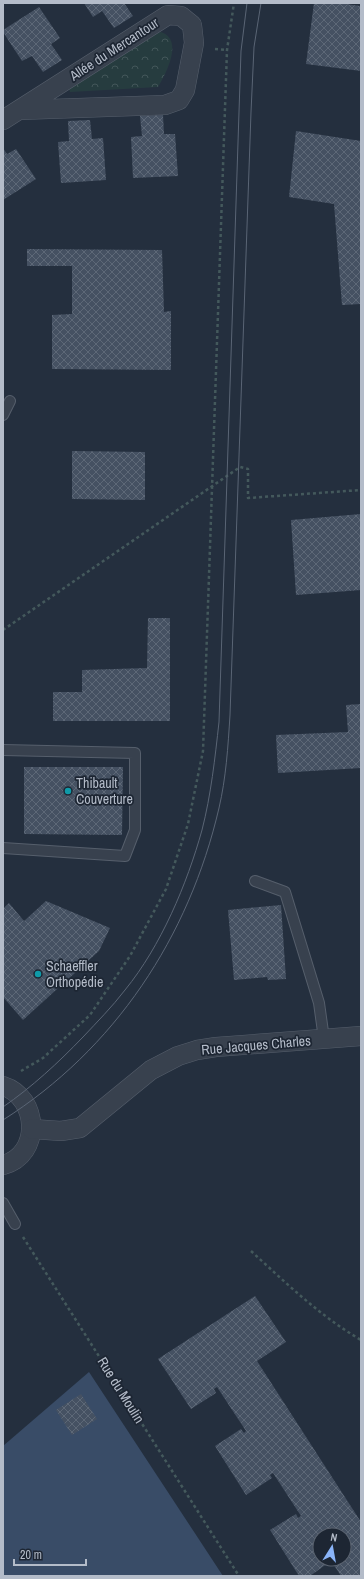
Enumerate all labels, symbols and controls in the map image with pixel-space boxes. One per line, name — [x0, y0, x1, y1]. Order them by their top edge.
street label: Allée du Mercantour — [65, 13, 162, 85]
place label: Thibault Couverture — [76, 774, 133, 808]
marker: Thibault Couverture — [63, 786, 73, 796]
place label: Schaeffler Orthopédie — [46, 957, 103, 991]
marker: Schaeffler Orthopédie — [33, 969, 43, 979]
street label: Rue Jacques Charles — [201, 1031, 312, 1059]
street label: Rue du Moulin — [94, 1354, 148, 1426]
north arrow — [312, 1527, 352, 1567]
text: N — [329, 1530, 338, 1545]
scale bar — [14, 1541, 86, 1567]
text: 20 m — [20, 1547, 42, 1563]

